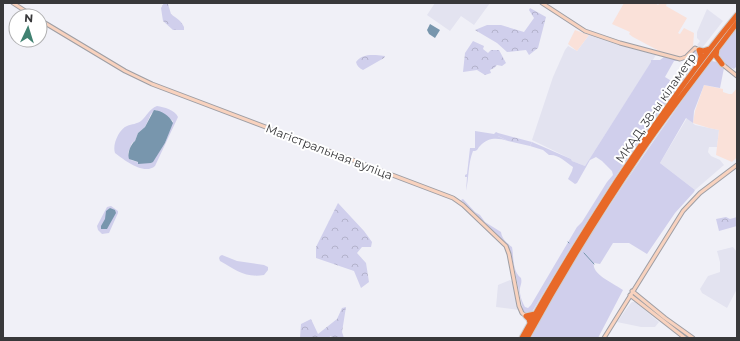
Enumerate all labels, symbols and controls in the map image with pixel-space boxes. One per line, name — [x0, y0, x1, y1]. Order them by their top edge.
north arrow — [8, 8, 48, 48]
text: N — [24, 11, 34, 25]
street label: МКАД, 38-ы кіламетр — [612, 50, 699, 166]
street label: Магістральная вуліца — [264, 120, 395, 183]

